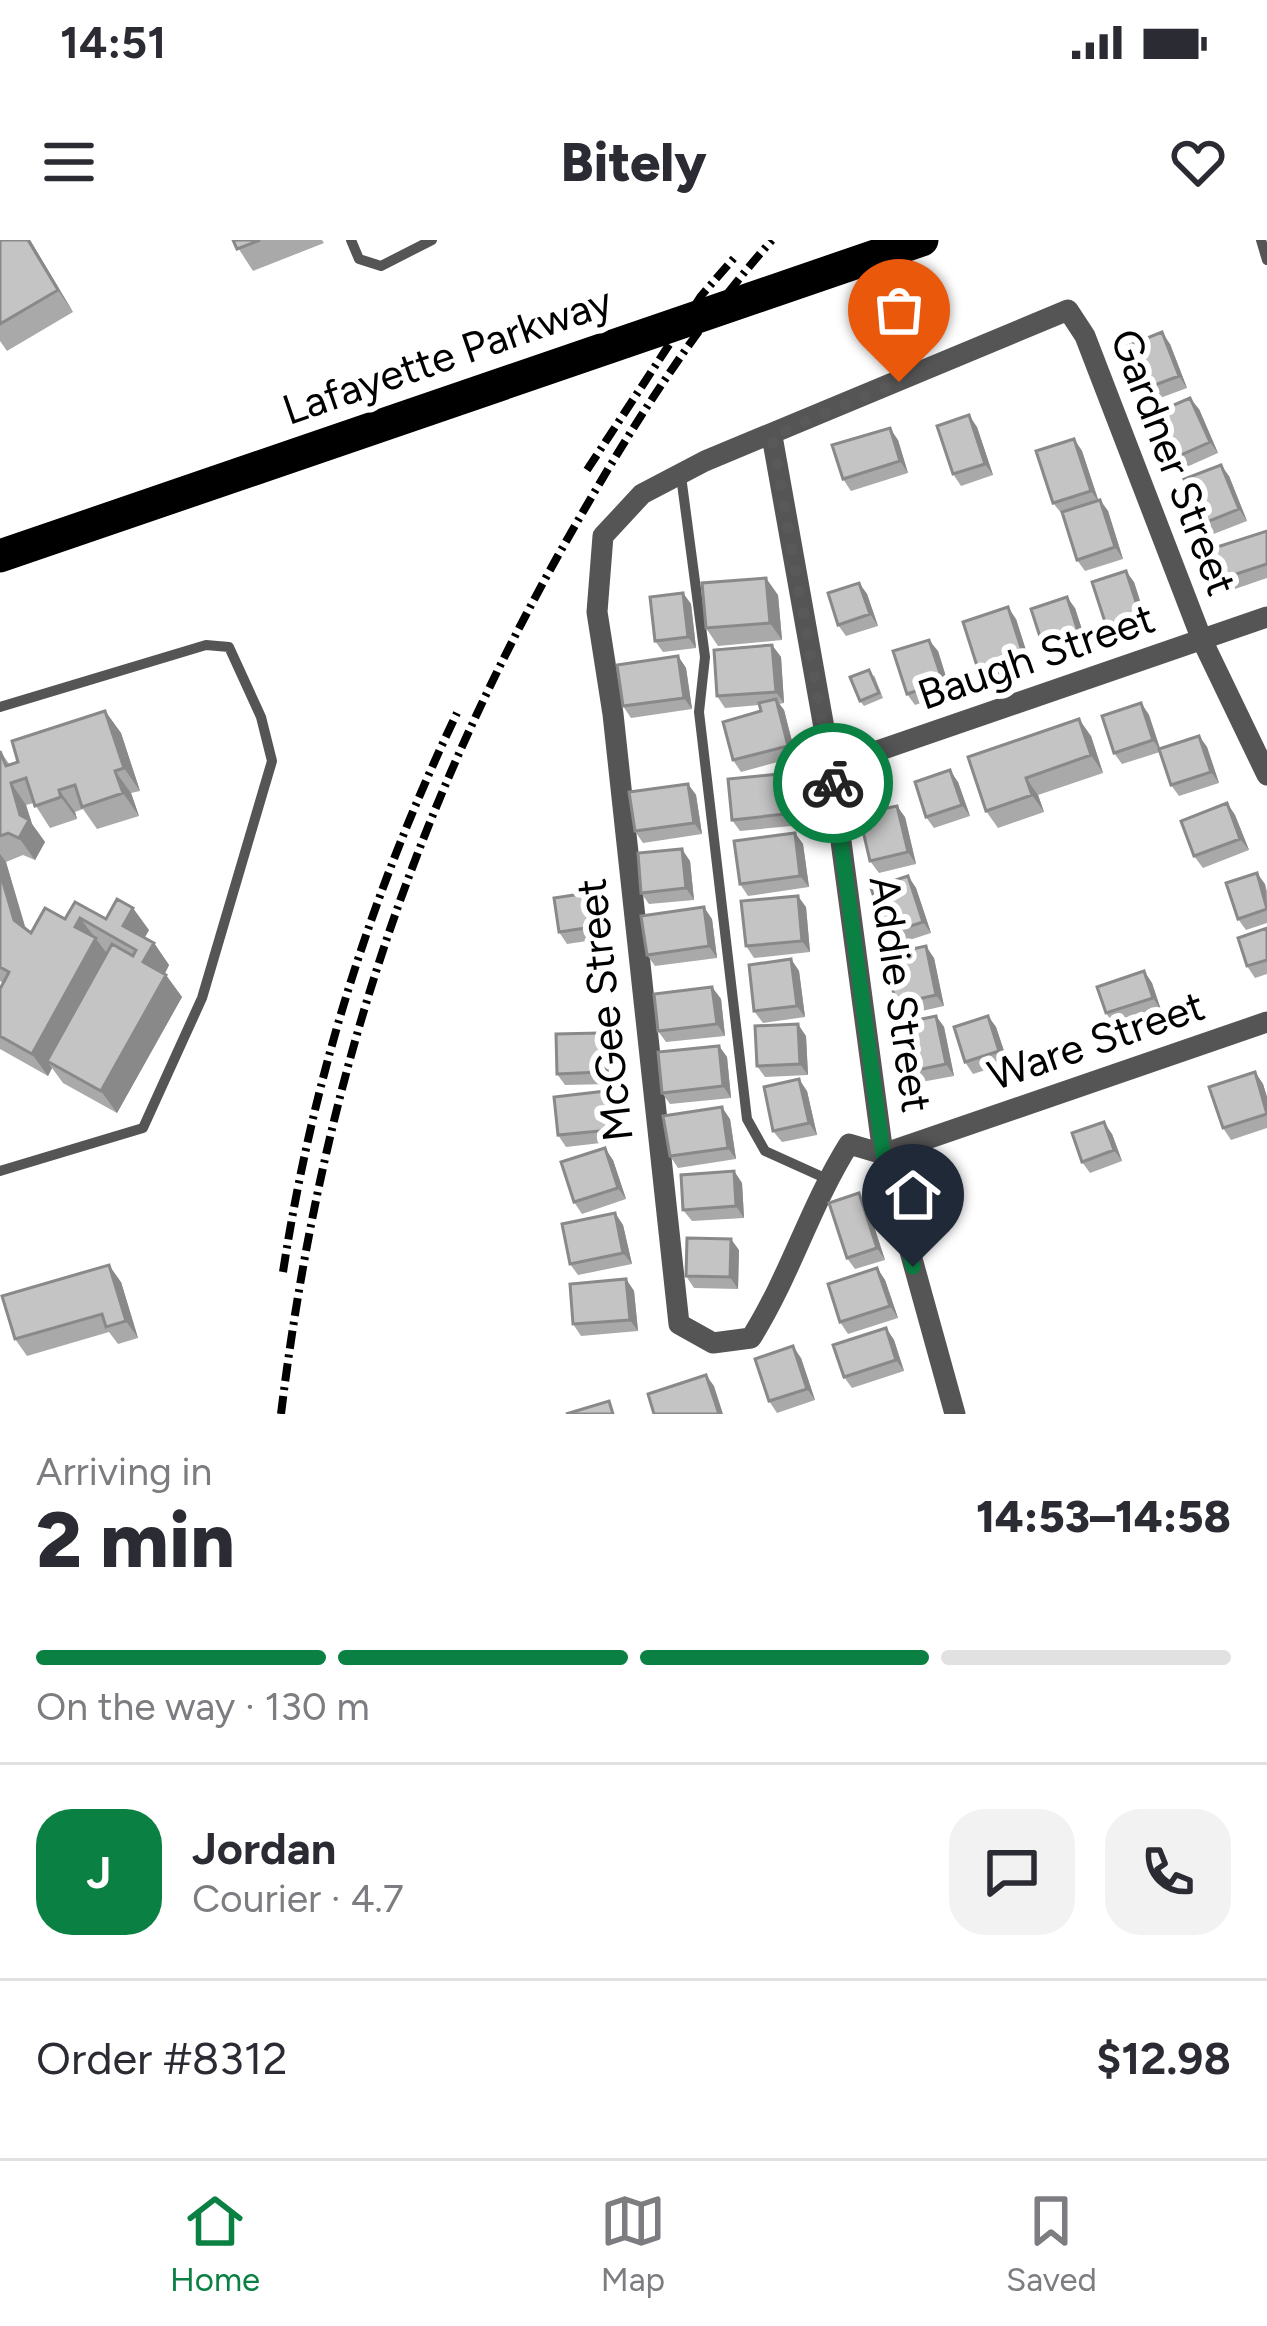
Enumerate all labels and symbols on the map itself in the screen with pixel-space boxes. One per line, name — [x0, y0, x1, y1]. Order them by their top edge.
pin — [848, 259, 950, 382]
street label: Lafayette Parkway — [276, 275, 618, 436]
street label: Gardner Street — [1099, 322, 1248, 602]
street label: Baugh Street — [911, 592, 1161, 721]
courier — [773, 723, 893, 843]
street label: Addie Street — [859, 873, 942, 1115]
street label: McGee Street — [565, 876, 644, 1144]
street label: Ware Street — [981, 980, 1211, 1101]
pin — [862, 1144, 964, 1267]

